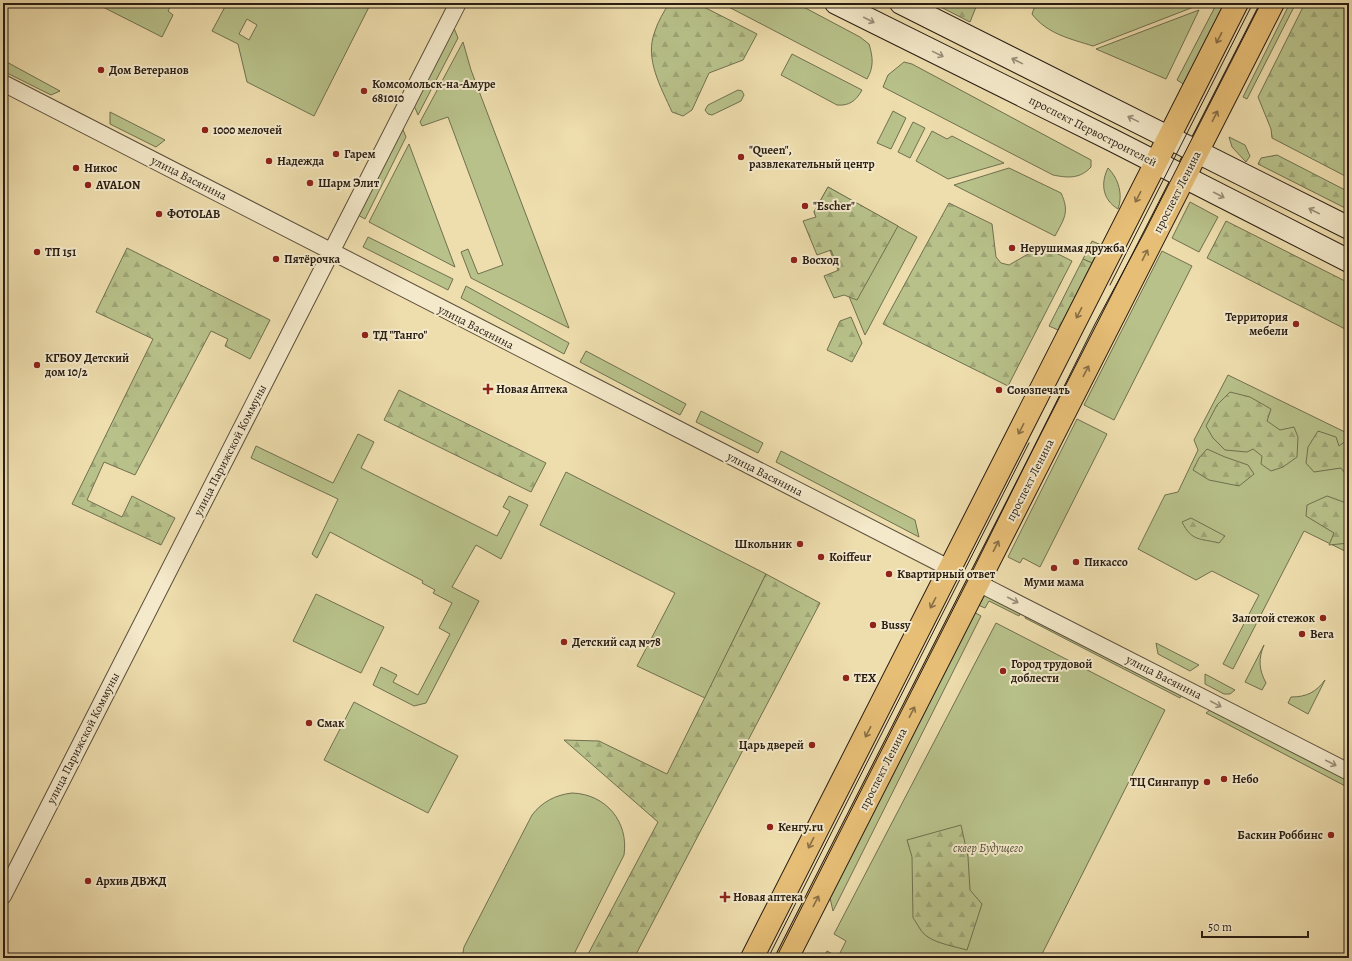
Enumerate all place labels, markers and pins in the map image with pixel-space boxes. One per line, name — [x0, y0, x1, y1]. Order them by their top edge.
place label: Дом Ветеранов — [109, 62, 189, 78]
marker: Дом Ветеранов — [96, 65, 106, 75]
place label: Комсомольск-на-Амуре 681010 — [372, 76, 496, 106]
marker: Комсомольск-на-Амуре 681010 — [359, 86, 369, 96]
place label: 1000 мелочей — [213, 122, 282, 138]
marker: 1000 мелочей — [200, 125, 210, 135]
place label: "Queen", развлекательный центр — [749, 142, 875, 172]
place label: Гарем — [344, 146, 376, 162]
marker: Гарем — [331, 149, 341, 159]
marker: "Queen", развлекательный центр — [736, 152, 746, 162]
place label: Надежда — [277, 153, 325, 169]
marker: Надежда — [264, 156, 274, 166]
place label: Никос — [84, 160, 118, 176]
marker: Никос — [71, 163, 81, 173]
place label: Шарм Элит — [318, 175, 380, 191]
place label: AVALON — [95, 177, 141, 193]
marker: Шарм Элит — [305, 178, 315, 188]
marker: AVALON — [83, 180, 93, 190]
place label: "Escher" — [813, 198, 855, 214]
marker: "Escher" — [800, 201, 810, 211]
place label: ФОТОLAB — [167, 206, 221, 222]
marker: ФОТОLAB — [154, 209, 164, 219]
place label: Нерушимая дружба — [1020, 240, 1125, 256]
marker: Нерушимая дружба — [1007, 243, 1017, 253]
place label: ТП 151 — [45, 244, 77, 260]
marker: ТП 151 — [32, 247, 42, 257]
place label: Пятёрочка — [284, 251, 341, 267]
place label: Восход — [802, 252, 839, 268]
marker: Пятёрочка — [271, 254, 281, 264]
marker: Восход — [789, 255, 799, 265]
place label: Территория мебели — [1225, 309, 1288, 339]
marker: Территория мебели — [1291, 319, 1301, 329]
place label: ТД "Танго" — [373, 327, 427, 343]
marker: ТД "Танго" — [360, 330, 370, 340]
place label: КГБОУ Детский дом 10/2 — [44, 350, 129, 380]
marker: КГБОУ Детский дом 10/2 — [32, 360, 42, 370]
place label: Новая Аптека — [496, 381, 568, 397]
place label: Союзпечать — [1007, 382, 1070, 398]
marker: Новая Аптека — [483, 384, 493, 394]
marker: Союзпечать — [994, 385, 1004, 395]
place label: Школьник — [735, 536, 793, 552]
marker: Школьник — [795, 539, 805, 549]
place label: Koiffeur — [829, 549, 871, 565]
marker: Koiffeur — [816, 552, 826, 562]
place label: Пикассо — [1084, 554, 1128, 570]
marker: Пикассо — [1071, 557, 1081, 567]
marker: Муми мама — [1049, 563, 1059, 573]
place label: Квартирный ответ — [897, 566, 996, 582]
marker: Квартирный ответ — [884, 569, 894, 579]
place label: Муми мама — [1024, 574, 1085, 590]
place label: Залотой стежок — [1232, 610, 1316, 626]
marker: Залотой стежок — [1318, 613, 1328, 623]
place label: Bussy — [881, 617, 911, 633]
marker: Bussy — [868, 620, 878, 630]
place label: Вега — [1310, 626, 1334, 642]
marker: Вега — [1297, 629, 1307, 639]
place label: Детский сад №78 — [572, 634, 661, 650]
marker: Детский сад №78 — [559, 637, 569, 647]
place label: Город трудовой доблести — [1010, 656, 1092, 686]
marker: Город трудовой доблести — [998, 666, 1008, 676]
place label: TEX — [854, 670, 877, 686]
marker: TEX — [841, 673, 851, 683]
place label: Смак — [317, 715, 345, 731]
marker: Смак — [304, 718, 314, 728]
place label: Царь дверей — [739, 737, 804, 753]
marker: Царь дверей — [807, 740, 817, 750]
place label: Небо — [1232, 771, 1259, 787]
place label: ТЦ Сингапур — [1130, 774, 1200, 790]
marker: Небо — [1219, 774, 1229, 784]
marker: ТЦ Сингапур — [1202, 777, 1212, 787]
place label: Кенгу.ru — [778, 819, 824, 835]
marker: Кенгу.ru — [765, 822, 775, 832]
place label: Баскин Роббинс — [1237, 827, 1323, 843]
marker: Баскин Роббинс — [1326, 830, 1336, 840]
place label: Архив ДВЖД — [95, 873, 167, 889]
marker: Архив ДВЖД — [83, 876, 93, 886]
place label: Новая аптека — [733, 889, 803, 905]
marker: Новая аптека — [720, 892, 730, 902]

